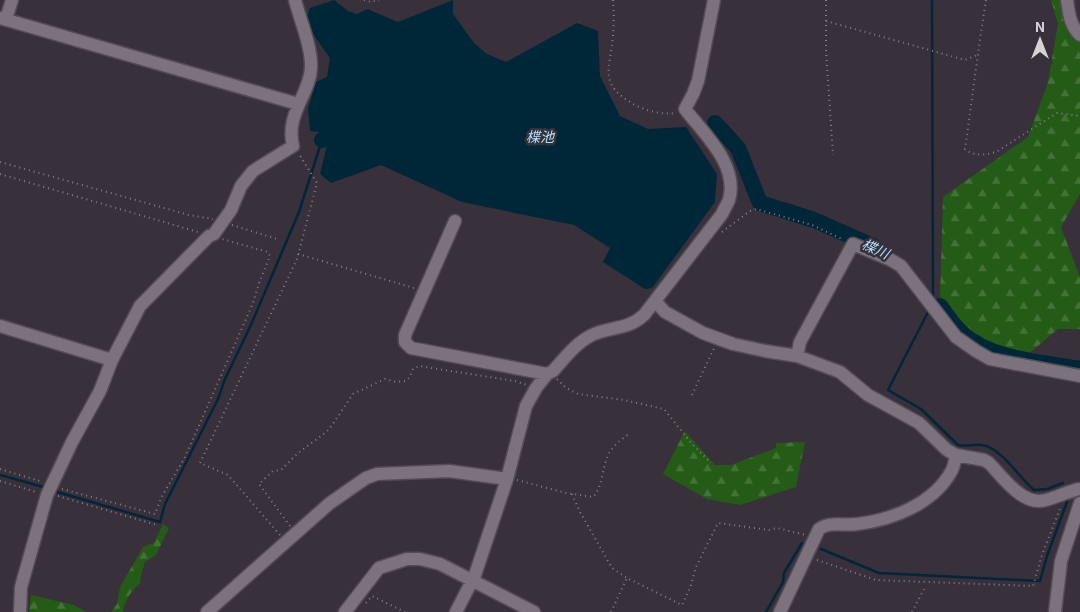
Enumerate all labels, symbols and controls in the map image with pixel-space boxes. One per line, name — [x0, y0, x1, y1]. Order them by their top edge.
north arrow — [1015, 15, 1065, 65]
text: N — [1035, 16, 1045, 36]
water label: 楪池 — [526, 126, 556, 146]
water label: 楪川 — [859, 233, 895, 264]

